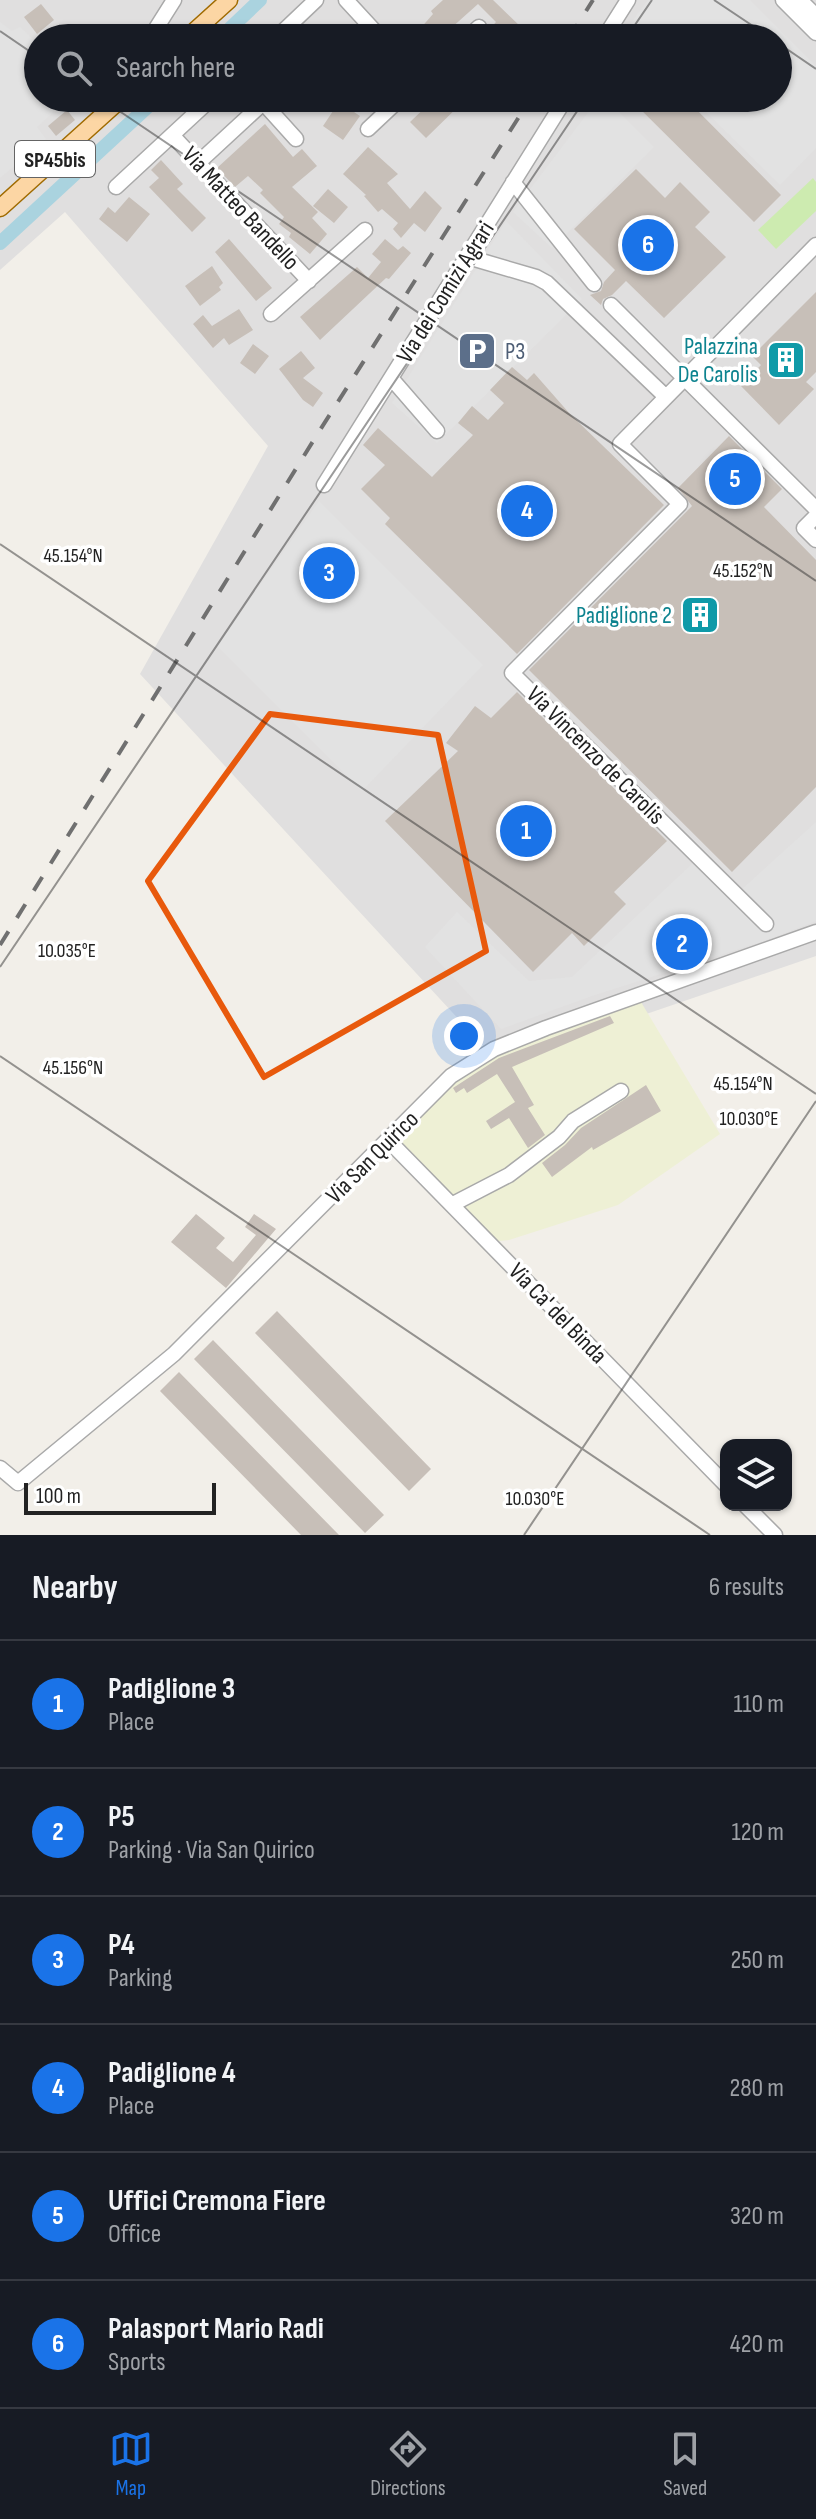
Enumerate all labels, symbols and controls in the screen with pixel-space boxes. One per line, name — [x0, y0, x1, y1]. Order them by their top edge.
search box — [24, 24, 792, 112]
icon: search — [52, 46, 96, 90]
text: Search here — [116, 50, 235, 86]
street label: Via Matteo Bandello — [176, 140, 305, 276]
road number: SP45bis — [15, 141, 95, 177]
pin: 6 — [622, 215, 674, 275]
street label: Via dei Comizi Agrari — [390, 216, 501, 369]
parking icon: P3 — [456, 330, 498, 372]
place label: Palazzina De Carolis — [678, 332, 758, 389]
place label: P3 — [505, 337, 525, 366]
building icon: Palazzina De Carolis — [765, 339, 807, 381]
pin: 5 — [709, 449, 761, 509]
pin: 4 — [501, 481, 553, 541]
pin: 3 — [303, 543, 355, 603]
text: 45.154°N — [43, 544, 103, 568]
text: 45.152°N — [713, 559, 773, 583]
building icon: Padiglione 2 — [679, 594, 721, 636]
place label: Padiglione 2 — [576, 601, 672, 630]
street label: Via Vincenzo de Carolis — [520, 680, 671, 831]
pin: 1 — [500, 801, 552, 861]
pin: 2 — [656, 914, 708, 974]
text: 10.035°E — [38, 939, 96, 963]
your location — [444, 1016, 484, 1056]
text: 45.156°N — [43, 1056, 103, 1080]
text: 45.154°N — [713, 1072, 773, 1096]
street label: Via San Quirico — [320, 1105, 425, 1210]
text: 10.030°E — [720, 1107, 778, 1131]
street label: Via Ca' del Binda — [502, 1257, 613, 1370]
map controls — [720, 1439, 792, 1511]
button: layers — [720, 1439, 792, 1511]
scale bar — [24, 1479, 216, 1515]
text: 100 m — [36, 1483, 81, 1510]
text: 10.030°E — [506, 1487, 564, 1511]
text: Nearby — [32, 1567, 118, 1608]
text: 6 results — [709, 1572, 784, 1603]
text: Padiglione 3 — [108, 1671, 235, 1707]
text: 1 — [53, 1689, 63, 1720]
text: 110 m — [733, 1689, 784, 1720]
text: Place — [108, 1707, 155, 1738]
text: P5 — [108, 1799, 135, 1835]
text: 2 — [52, 1817, 64, 1848]
text: 120 m — [731, 1817, 784, 1848]
text: Parking · Via San Quirico — [108, 1835, 315, 1866]
text: P4 — [108, 1927, 135, 1963]
text: 3 — [52, 1945, 64, 1976]
text: 250 m — [730, 1945, 784, 1976]
text: Parking — [108, 1963, 172, 1994]
text: Padiglione 4 — [108, 2055, 236, 2091]
text: 4 — [52, 2073, 64, 2104]
text: 280 m — [729, 2073, 784, 2104]
text: Place — [108, 2091, 155, 2122]
text: Uffici Cremona Fiere — [108, 2183, 326, 2219]
text: 5 — [52, 2201, 64, 2232]
text: 320 m — [730, 2201, 784, 2232]
text: Office — [108, 2219, 161, 2250]
text: Palasport Mario Radi — [108, 2311, 324, 2347]
text: 6 — [52, 2329, 64, 2360]
text: 420 m — [730, 2329, 784, 2360]
text: Sports — [108, 2347, 166, 2378]
tab: Map — [109, 2427, 153, 2502]
tab: Directions — [370, 2427, 446, 2502]
tab: Saved — [663, 2427, 707, 2502]

